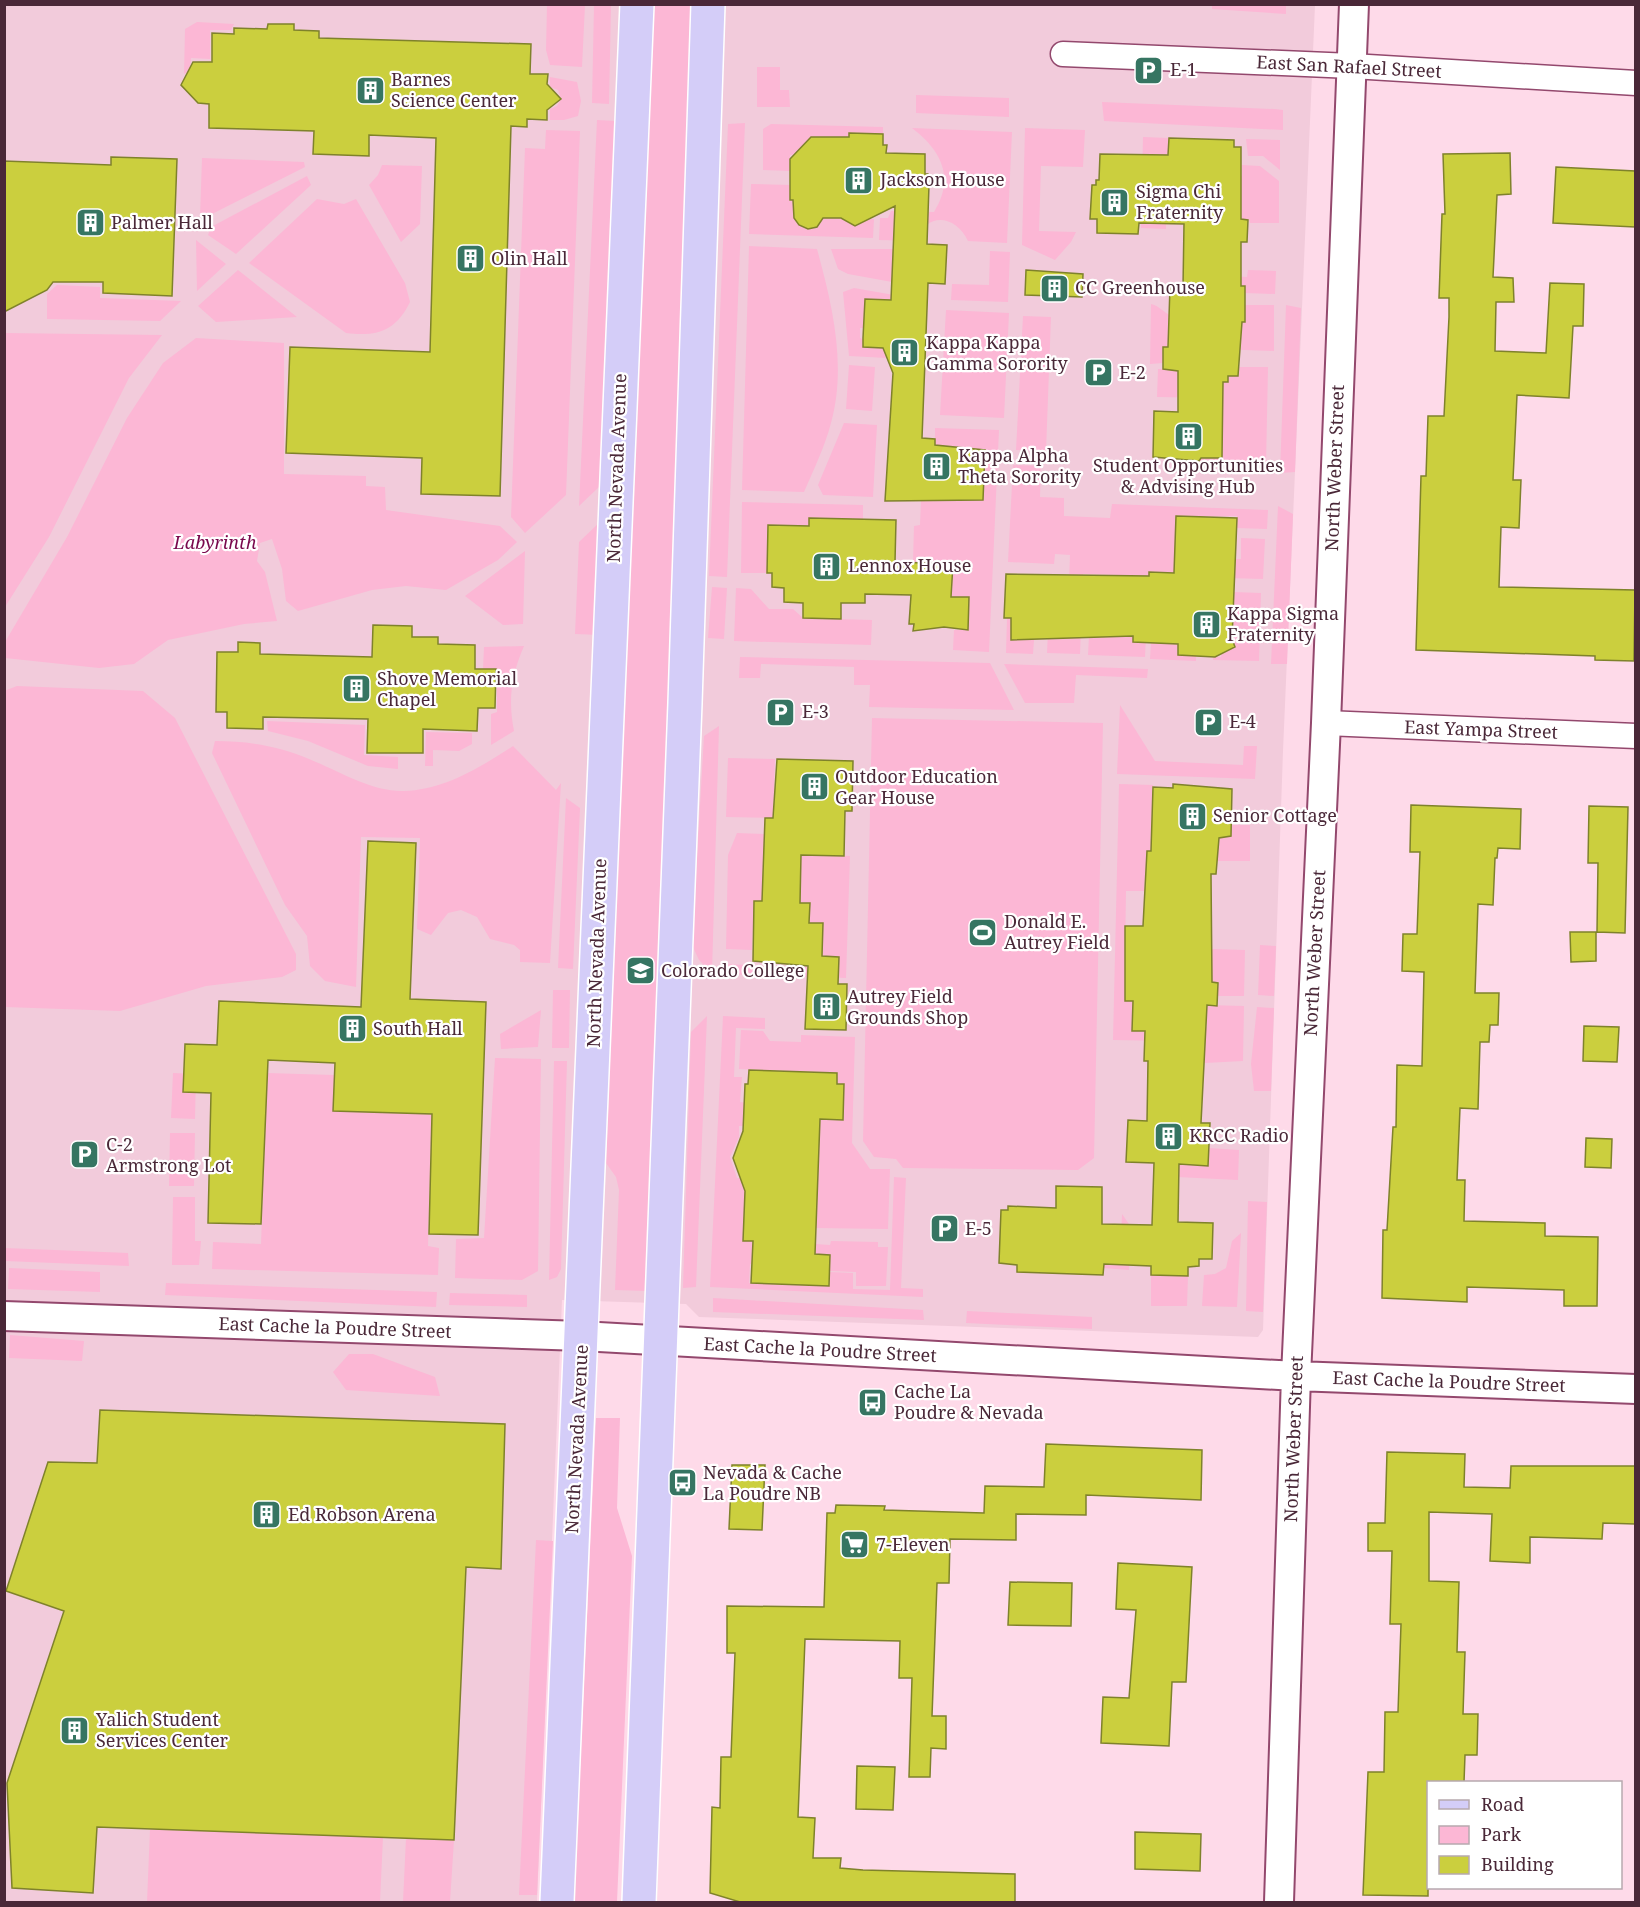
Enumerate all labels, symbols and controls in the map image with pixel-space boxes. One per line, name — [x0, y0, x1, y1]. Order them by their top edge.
street label: East San Rafael Street — [1256, 49, 1442, 83]
parking icon: E-1 — [1133, 54, 1165, 86]
place label: E-1 — [1170, 57, 1197, 81]
place label: Barnes Science Center — [391, 67, 517, 112]
building icon: Barnes Science Center — [354, 74, 386, 106]
building icon: Jackson House — [843, 164, 875, 196]
place label: Jackson House — [879, 167, 1005, 191]
place label: Sigma Chi Fraternity — [1136, 179, 1224, 224]
building icon: Sigma Chi Fraternity — [1099, 186, 1131, 218]
building icon: Palmer Hall — [74, 207, 106, 239]
place label: Palmer Hall — [111, 210, 213, 234]
building icon: Olin Hall — [454, 243, 486, 275]
place label: Olin Hall — [491, 246, 568, 270]
building icon: CC Greenhouse — [1038, 272, 1070, 304]
place label: CC Greenhouse — [1075, 275, 1205, 299]
place label: Kappa Kappa Gamma Sorority — [926, 330, 1068, 375]
building icon: Kappa Kappa Gamma Sorority — [889, 337, 921, 369]
parking icon: E-2 — [1082, 357, 1114, 389]
place label: E-2 — [1119, 360, 1146, 384]
street label: North Nevada Avenue — [601, 373, 631, 563]
street label: North Weber Street — [1319, 384, 1349, 552]
building icon: Student Opportunities & Advising Hub — [1172, 421, 1204, 453]
place label: Kappa Alpha Theta Sorority — [958, 443, 1082, 488]
building icon: Kappa Alpha Theta Sorority — [921, 450, 953, 482]
place label: Student Opportunities & Advising Hub — [1093, 453, 1283, 498]
park label: Labyrinth — [173, 530, 257, 554]
building icon: Lennox House — [811, 550, 843, 582]
place label: Lennox House — [848, 553, 971, 577]
place label: Kappa Sigma Fraternity — [1227, 601, 1339, 646]
building icon: Kappa Sigma Fraternity — [1190, 608, 1222, 640]
place label: Shove Memorial Chapel — [377, 666, 518, 711]
building icon: Shove Memorial Chapel — [340, 673, 372, 705]
parking icon: E-3 — [765, 696, 797, 728]
place label: E-3 — [802, 699, 829, 723]
parking icon: E-4 — [1192, 706, 1224, 738]
place label: E-4 — [1229, 709, 1256, 733]
street label: East Yampa Street — [1404, 714, 1558, 744]
place label: Outdoor Education Gear House — [835, 764, 998, 809]
building icon: Outdoor Education Gear House — [798, 771, 830, 803]
building icon: Senior Cottage — [1176, 800, 1208, 832]
place label: Senior Cottage — [1213, 803, 1337, 827]
street label: North Nevada Avenue — [581, 858, 611, 1048]
street label: North Weber Street — [1298, 869, 1330, 1037]
place label: Donald E. Autrey Field — [1004, 909, 1110, 954]
sports icon: Donald E. Autrey Field — [967, 916, 999, 948]
school or university icon: Colorado College — [624, 955, 656, 987]
place label: Colorado College — [661, 958, 804, 982]
place label: Autrey Field Grounds Shop — [847, 984, 968, 1029]
building icon: Autrey Field Grounds Shop — [810, 991, 842, 1023]
building icon: South Hall — [336, 1013, 368, 1045]
place label: South Hall — [373, 1016, 463, 1040]
building icon: KRCC Radio — [1152, 1120, 1184, 1152]
place label: KRCC Radio — [1189, 1123, 1289, 1147]
place label: C-2 Armstrong Lot — [106, 1132, 231, 1177]
parking icon: C-2 Armstrong Lot — [69, 1139, 101, 1171]
parking icon: E-5 — [928, 1213, 960, 1245]
place label: E-5 — [965, 1216, 992, 1240]
street label: East Cache la Poudre Street — [218, 1311, 452, 1343]
street label: East Cache la Poudre Street — [703, 1331, 937, 1367]
street label: North Nevada Avenue — [559, 1344, 593, 1534]
street label: North Weber Street — [1278, 1355, 1308, 1523]
street label: East Cache la Poudre Street — [1332, 1365, 1566, 1397]
place label: Cache La Poudre & Nevada — [894, 1379, 1044, 1424]
bus stop icon: Cache La Poudre & Nevada — [857, 1386, 889, 1418]
place label: Nevada & Cache La Poudre NB — [703, 1460, 842, 1505]
bus stop icon: Nevada & Cache La Poudre NB — [666, 1467, 698, 1499]
building icon: Ed Robson Arena — [251, 1499, 283, 1531]
place label: Ed Robson Arena — [288, 1502, 436, 1526]
supermarket icon: 7-Eleven — [839, 1529, 871, 1561]
place label: 7-Eleven — [876, 1532, 950, 1556]
place label: Yalich Student Services Center — [95, 1707, 229, 1752]
building icon: Yalich Student Services Center — [59, 1714, 91, 1746]
legend — [1427, 1781, 1622, 1889]
text: Road — [1481, 1792, 1524, 1816]
text: Park — [1481, 1822, 1521, 1846]
text: Building — [1481, 1852, 1554, 1876]

